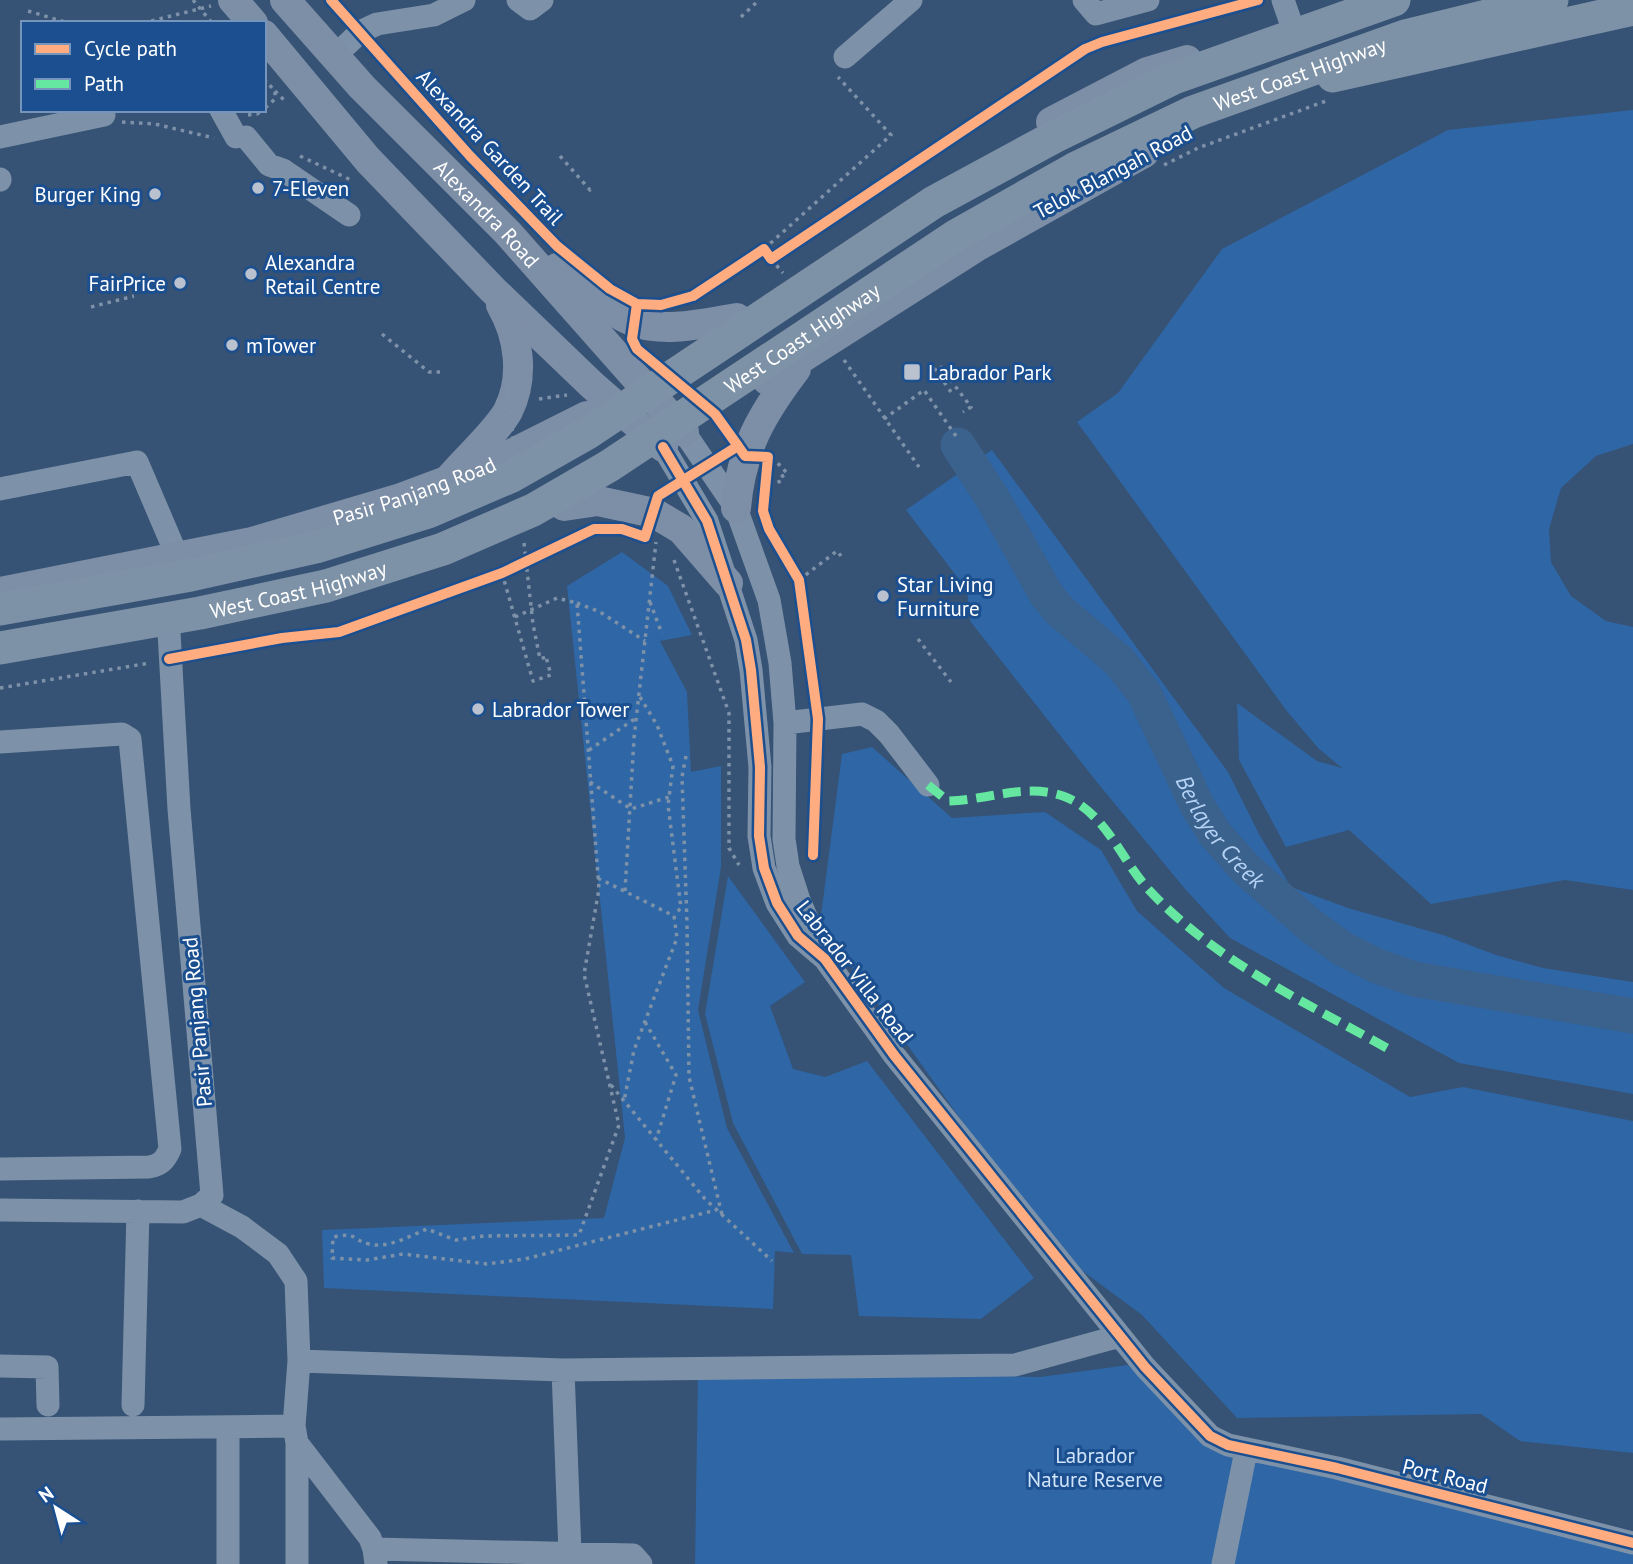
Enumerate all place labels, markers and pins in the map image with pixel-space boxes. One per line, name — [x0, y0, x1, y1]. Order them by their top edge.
place label: 7-Eleven — [272, 175, 349, 202]
marker: 7-Eleven — [250, 180, 266, 196]
place label: Burger King — [34, 181, 141, 208]
marker: Burger King — [147, 186, 163, 202]
place label: Alexandra Retail Centre — [265, 249, 380, 300]
marker: Alexandra Retail Centre — [243, 266, 259, 282]
place label: FairPrice — [89, 270, 166, 297]
marker: FairPrice — [172, 275, 188, 291]
place label: mTower — [246, 332, 316, 359]
marker: mTower — [224, 337, 240, 353]
place label: Labrador Park — [928, 359, 1052, 386]
marker: Labrador Park — [902, 362, 922, 382]
place label: Star Living Furniture — [897, 571, 993, 622]
marker: Star Living Furniture — [875, 588, 891, 604]
place label: Labrador Tower — [492, 696, 629, 723]
marker: Labrador Tower — [470, 701, 486, 717]

